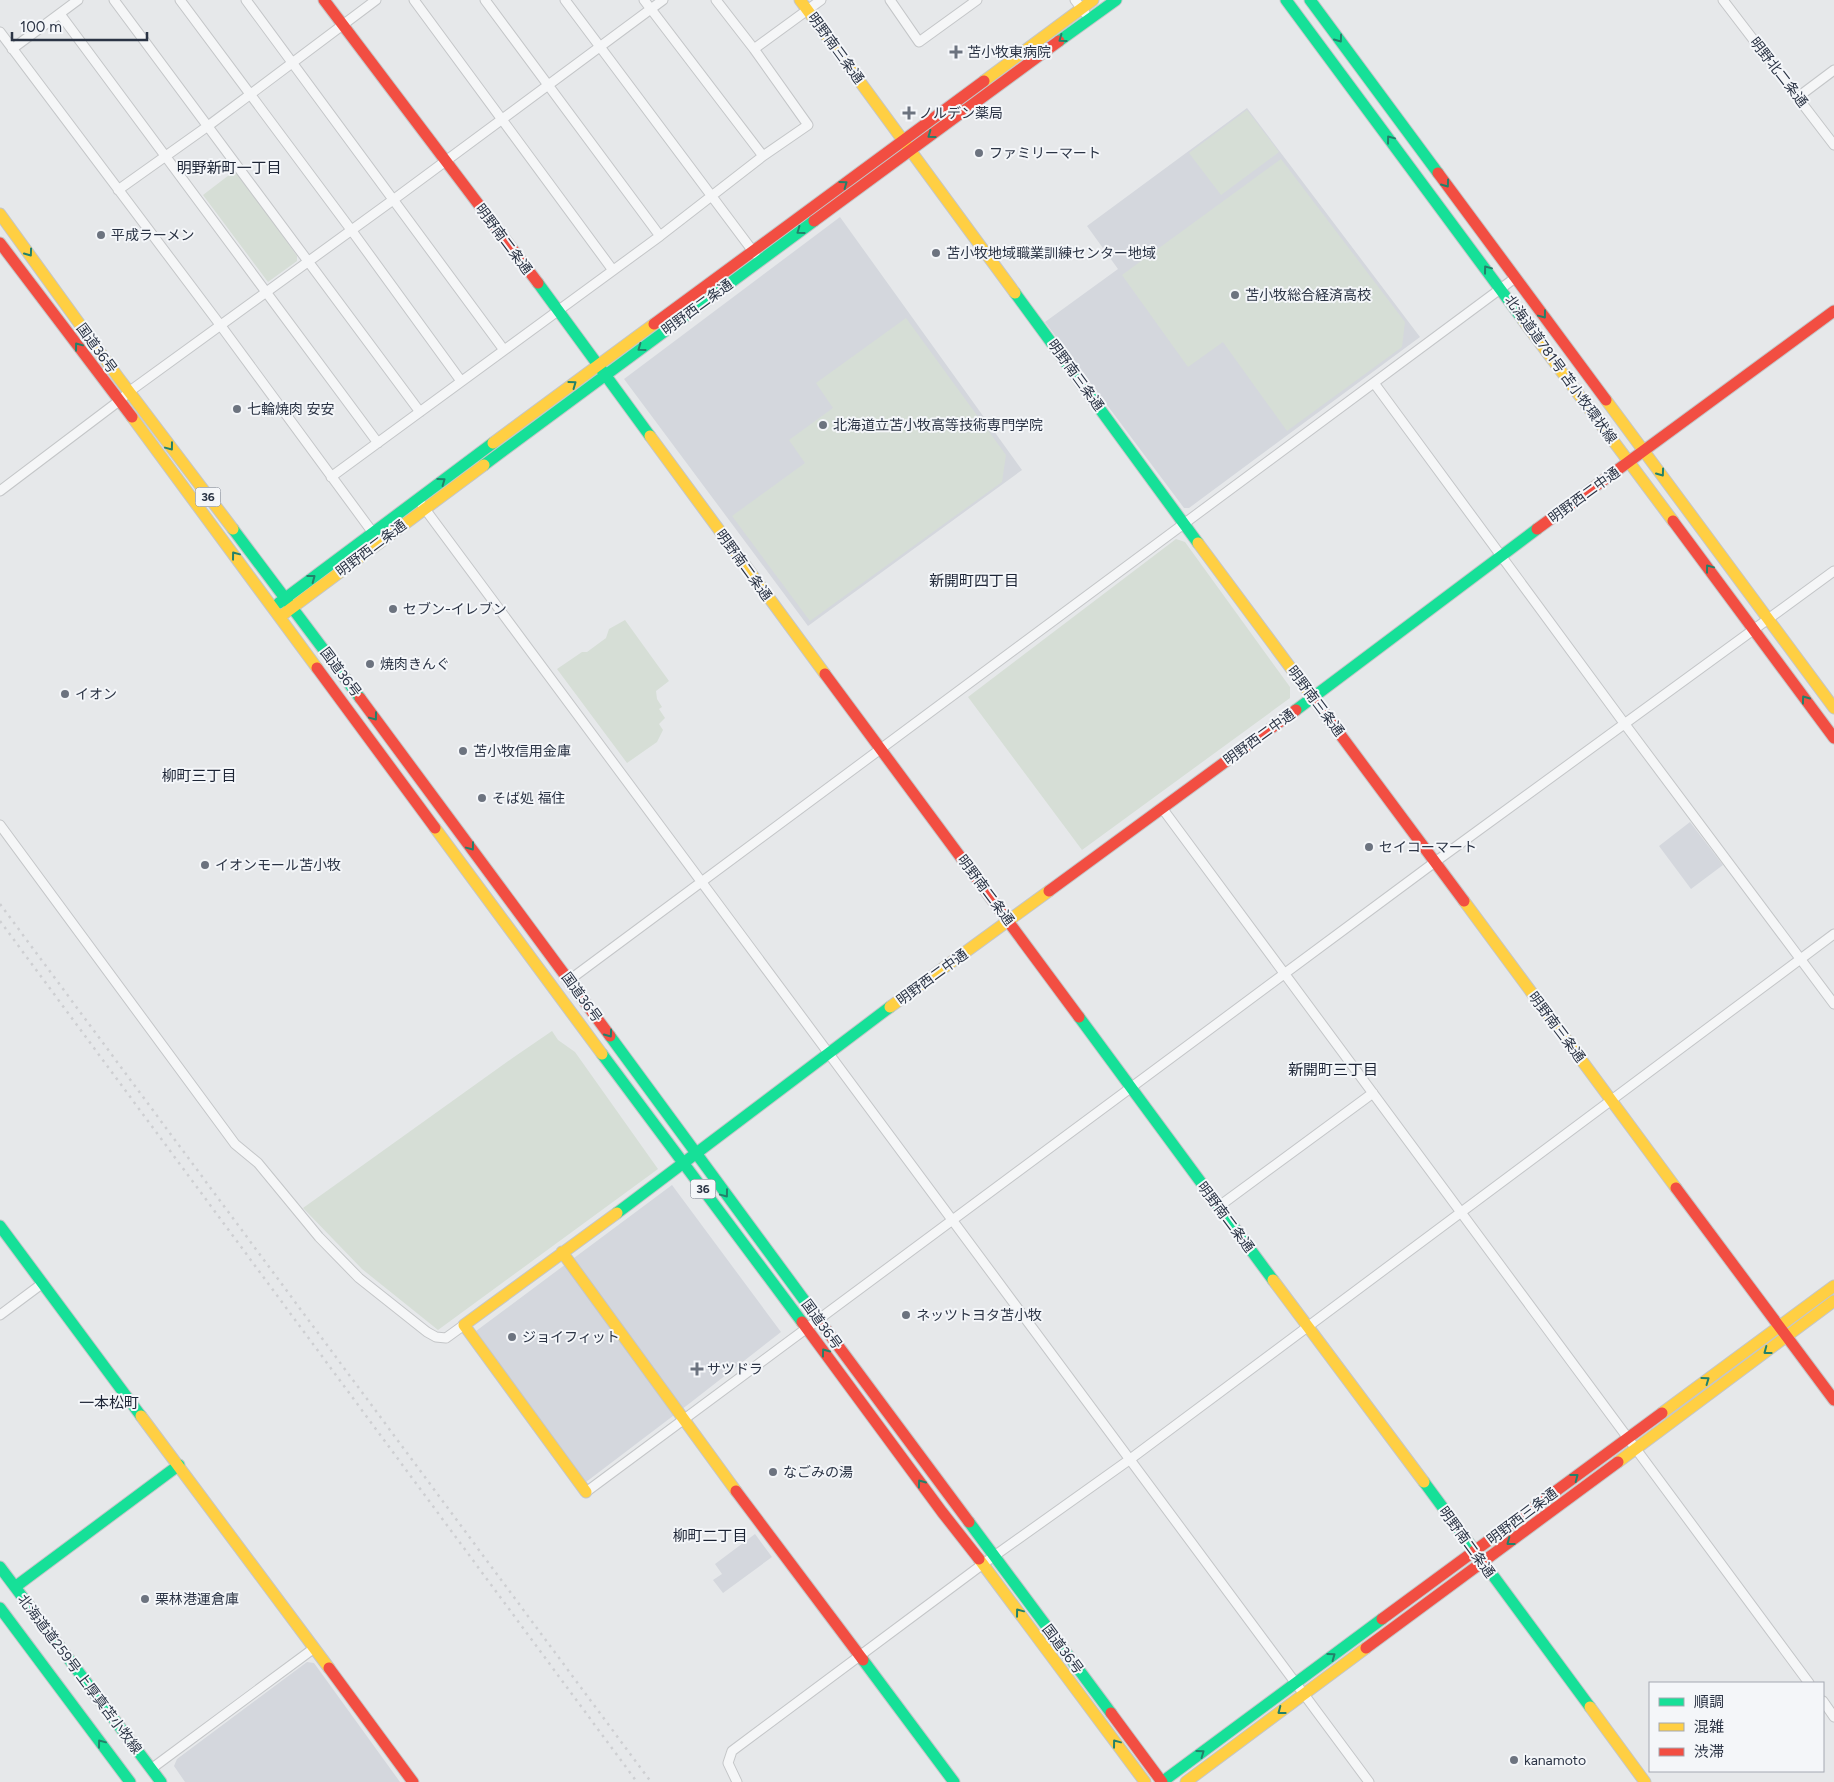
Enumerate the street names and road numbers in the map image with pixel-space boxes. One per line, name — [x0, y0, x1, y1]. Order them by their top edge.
street label: 明野南三条通 — [804, 9, 867, 87]
street label: 明野北二条通 — [1746, 34, 1811, 111]
street label: 明野南二条通 — [472, 201, 536, 278]
street label: 明野西二条通 — [658, 276, 736, 339]
street label: 北海道道781号 苫小牧環状線 — [1501, 292, 1620, 447]
street label: 国道36号 — [73, 320, 120, 377]
street label: 明野南三条通 — [1044, 336, 1107, 414]
street label: 明野西二中通 — [1545, 464, 1623, 527]
road number: 36 — [196, 488, 220, 507]
street label: 明野西二条通 — [333, 516, 410, 580]
street label: 明野南二条通 — [712, 526, 775, 604]
street label: 国道36号 — [316, 644, 365, 700]
street label: 明野南三条通 — [1284, 663, 1348, 740]
street label: 明野西二中通 — [1220, 706, 1298, 769]
street label: 明野南二条通 — [954, 852, 1018, 929]
street label: 明野西二中通 — [893, 946, 971, 1009]
street label: 国道36号 — [558, 969, 605, 1026]
street label: 明野南三条通 — [1525, 989, 1589, 1066]
street label: 明野南二条通 — [1194, 1179, 1258, 1256]
road number: 36 — [690, 1180, 716, 1198]
street label: 国道36号 — [798, 1296, 845, 1353]
street label: 明野西三条通 — [1484, 1484, 1561, 1548]
street label: 明野南二条通 — [1435, 1503, 1498, 1581]
street label: 北海道道259号 上厚真苫小牧線 — [14, 1591, 145, 1757]
street label: 国道36号 — [1038, 1621, 1087, 1677]

